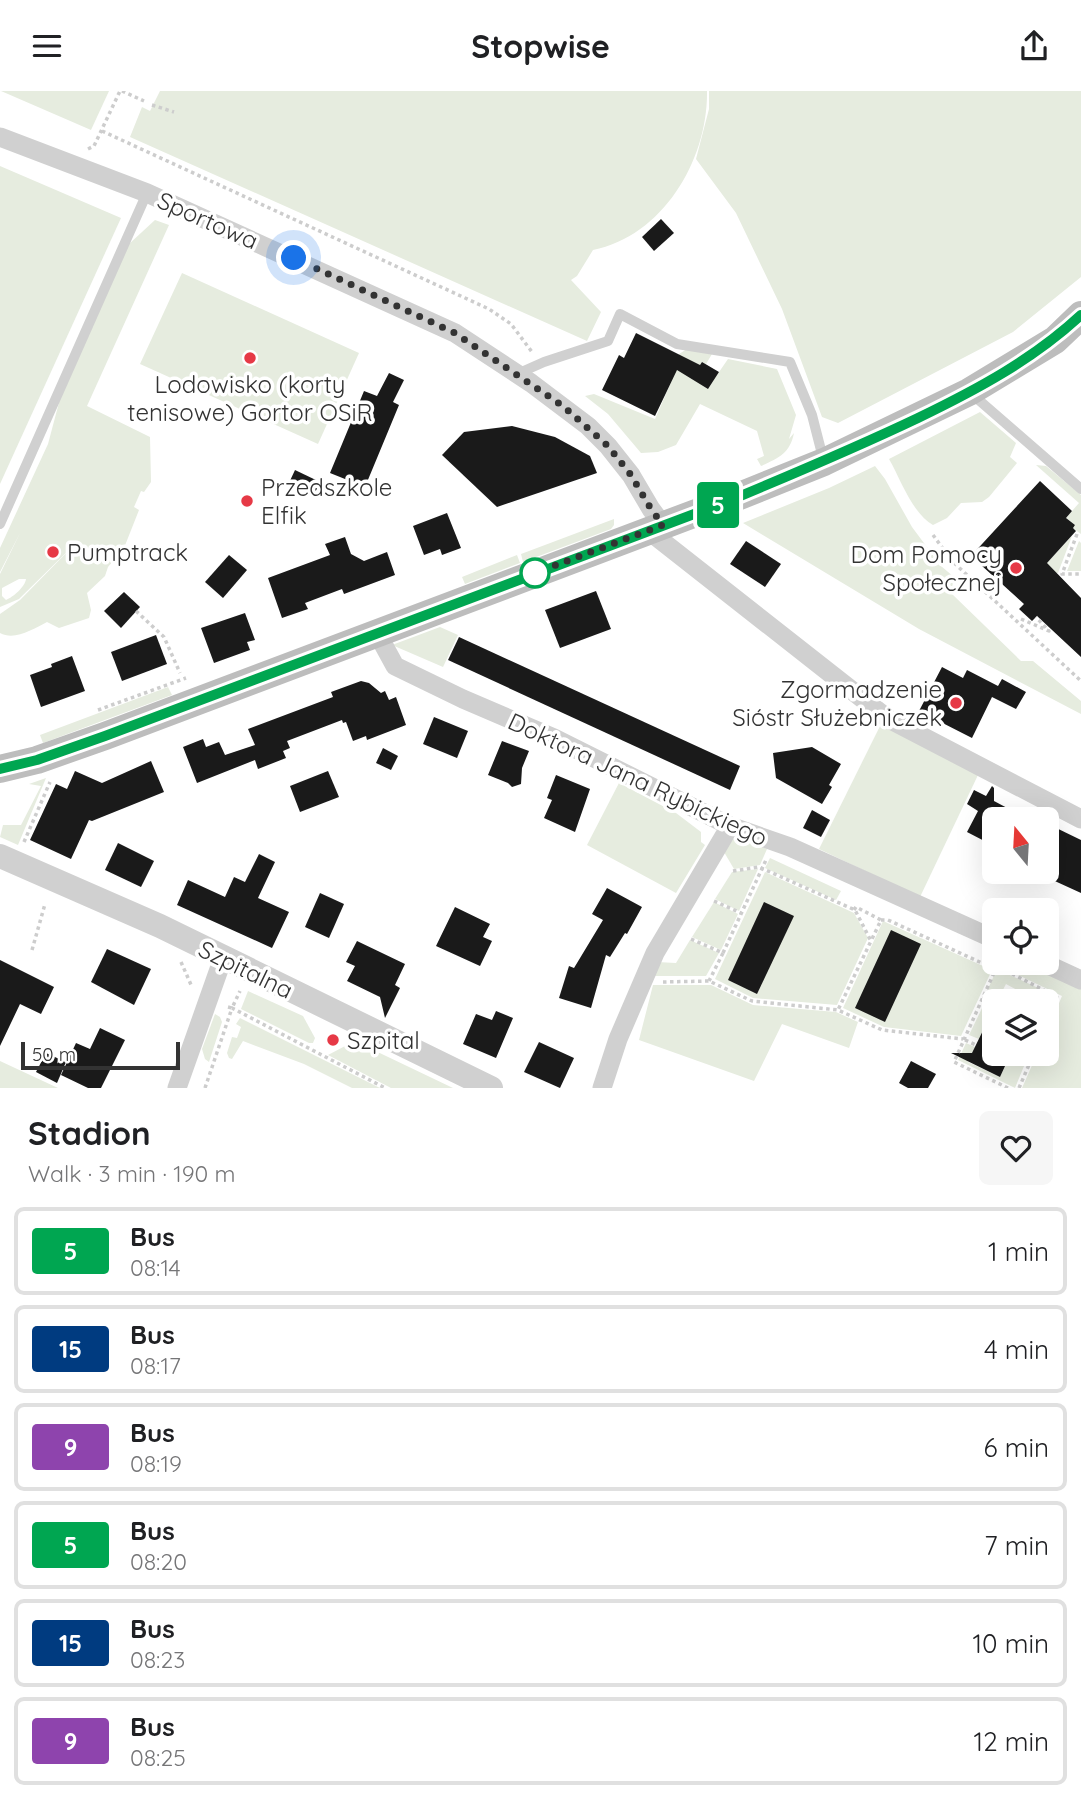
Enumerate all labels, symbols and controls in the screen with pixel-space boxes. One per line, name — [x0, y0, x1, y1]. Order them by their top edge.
text: Stopwise — [471, 26, 610, 66]
icon: menu — [28, 27, 66, 65]
icon: share — [1015, 27, 1053, 65]
street label: Sportowa — [153, 185, 263, 255]
your location — [276, 240, 311, 275]
marker: Lodowisko (korty tenisowe) Gortor OSiR — [242, 350, 258, 366]
place label: Lodowisko (korty tenisowe) Gortor OSiR — [127, 369, 373, 427]
place label: Przedszkole Elfik — [261, 472, 392, 530]
line badge: 5 — [695, 482, 741, 528]
text: 5 — [711, 490, 725, 520]
marker: Przedszkole Elfik — [239, 493, 255, 509]
place label: Pumptrack — [67, 537, 188, 567]
place label: Dom Pomocy Społecznej — [851, 539, 1002, 597]
marker: Pumptrack — [45, 544, 61, 560]
unlabelled marker — [520, 558, 550, 588]
marker: Dom Pomocy Społecznej — [1008, 560, 1024, 576]
place label: Zgormadzenie Sióstr Służebniczek — [732, 674, 942, 732]
marker: Zgormadzenie Sióstr Służebniczek — [948, 695, 964, 711]
street label: Doktora Jana Rybickiego — [503, 706, 773, 852]
north arrow — [982, 807, 1059, 884]
map controls — [982, 807, 1059, 1066]
button: locate — [982, 898, 1059, 975]
street label: Szpitalna — [194, 933, 298, 1005]
button: layers — [982, 989, 1059, 1066]
place label: Szpital — [347, 1025, 420, 1055]
marker: Szpital — [325, 1032, 341, 1048]
scale bar — [21, 1039, 180, 1071]
text: 50 m — [32, 1042, 76, 1066]
button: heart — [979, 1111, 1053, 1185]
text: Stadion — [28, 1112, 151, 1153]
text: Walk · 3 min · 190 m — [28, 1159, 235, 1188]
text: Bus — [130, 1220, 175, 1253]
text: 1 min — [988, 1235, 1049, 1268]
text: 5 — [64, 1236, 77, 1266]
text: 08:14 — [130, 1253, 181, 1282]
text: Bus — [130, 1318, 175, 1351]
text: 4 min — [984, 1333, 1049, 1366]
text: 15 — [59, 1334, 82, 1364]
text: 08:17 — [130, 1351, 181, 1380]
text: Bus — [130, 1416, 175, 1449]
text: 6 min — [984, 1431, 1049, 1464]
text: 9 — [64, 1432, 77, 1462]
text: 08:19 — [130, 1449, 182, 1478]
text: Bus — [130, 1514, 175, 1547]
text: 7 min — [984, 1529, 1049, 1562]
text: 5 — [64, 1530, 77, 1560]
text: 08:20 — [130, 1547, 187, 1576]
text: Bus — [130, 1612, 175, 1645]
text: 10 min — [973, 1627, 1049, 1660]
text: 15 — [59, 1628, 82, 1658]
text: 08:23 — [130, 1645, 185, 1674]
text: Bus — [130, 1710, 175, 1743]
text: 12 min — [974, 1725, 1049, 1758]
text: 9 — [64, 1726, 77, 1756]
text: 08:25 — [130, 1743, 186, 1772]

